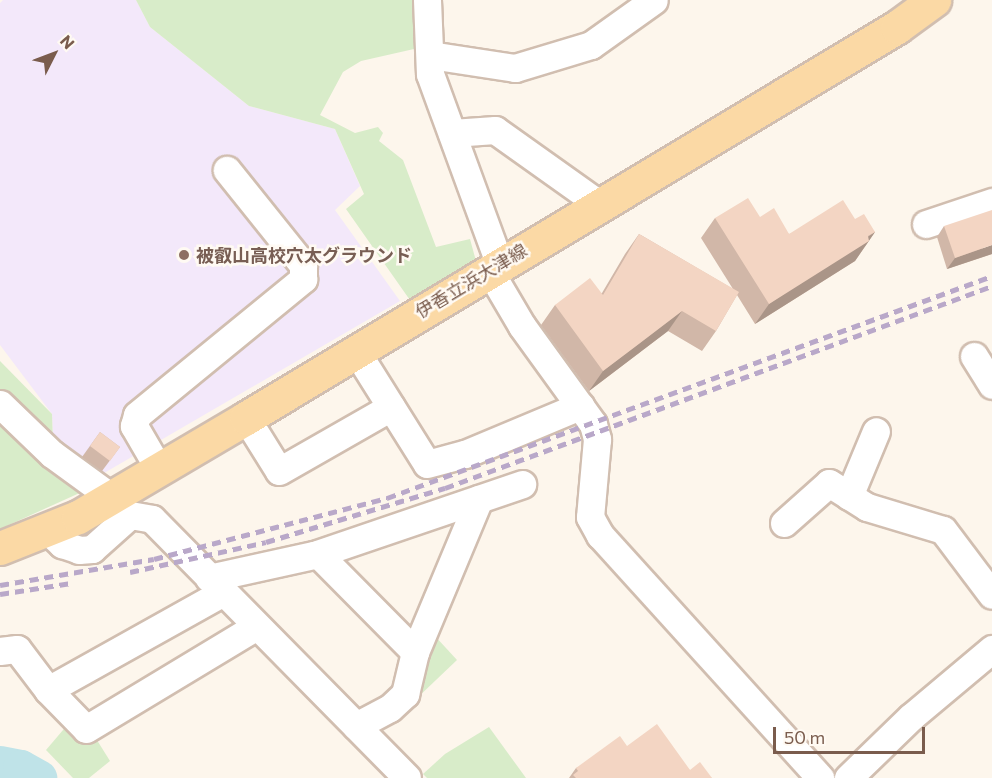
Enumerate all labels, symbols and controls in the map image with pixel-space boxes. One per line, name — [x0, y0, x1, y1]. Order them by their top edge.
north arrow — [24, 24, 84, 84]
text: N — [57, 31, 79, 52]
street label: 伊香立浜大津線 — [411, 239, 531, 323]
place label: 被叡山高校穴太グラウンド — [196, 244, 412, 266]
marker: 被叡山高校穴太グラウンド — [177, 248, 191, 262]
scale bar — [776, 715, 928, 753]
text: 50 m — [784, 726, 825, 748]

